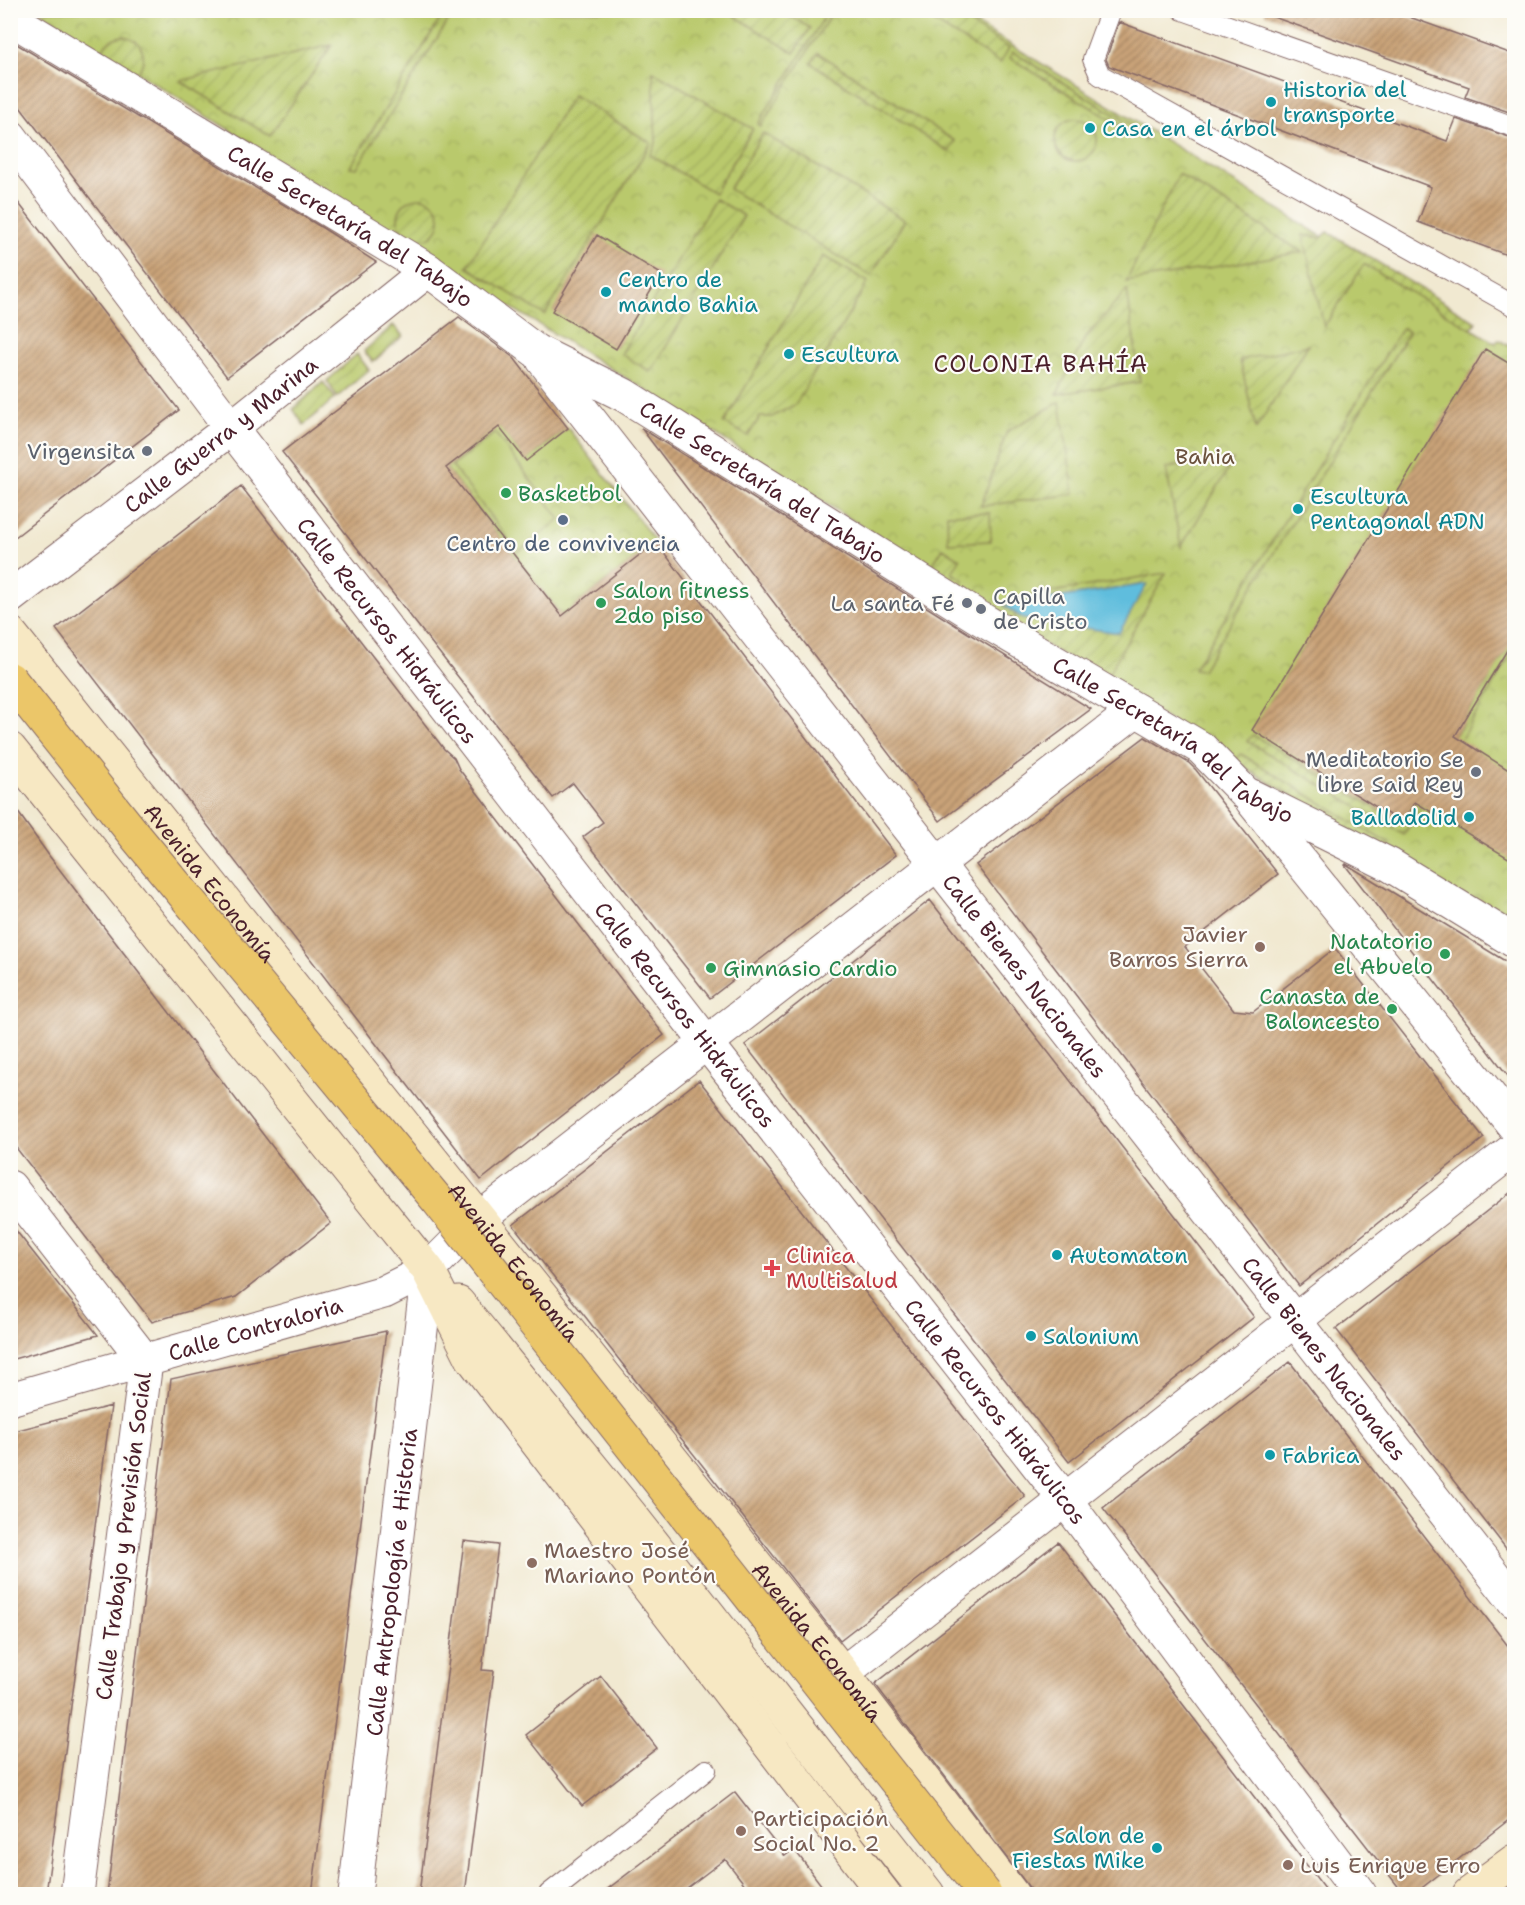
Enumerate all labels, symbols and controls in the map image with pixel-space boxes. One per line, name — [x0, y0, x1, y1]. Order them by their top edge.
place label: Historia del transporte — [1283, 75, 1407, 129]
marker: Historia del transporte — [1264, 95, 1278, 109]
place label: Casa en el árbol — [1102, 114, 1277, 143]
marker: Casa en el árbol — [1083, 121, 1097, 135]
street label: Calle Secretaría del Tabajo — [222, 138, 479, 314]
place label: Centro de mando Bahia — [618, 265, 758, 319]
marker: Centro de mando Bahia — [599, 285, 613, 299]
place label: Escultura — [801, 340, 899, 369]
marker: Escultura — [782, 347, 796, 361]
district label: COLONIA BAHÍA — [933, 348, 1149, 380]
street label: Calle Guerra y Marina — [118, 350, 324, 520]
street label: Calle Secretaría del Tabajo — [634, 394, 891, 570]
place label: Virgensita — [27, 437, 135, 466]
park label: Bahia — [1175, 442, 1235, 471]
marker: Virgensita — [140, 444, 154, 458]
place label: Basketbol — [518, 479, 622, 508]
place label: Escultura Pentagonal ADN — [1310, 482, 1485, 536]
marker: Basketbol — [499, 486, 513, 500]
marker: Escultura Pentagonal ADN — [1291, 502, 1305, 516]
street label: Calle Recursos Hidráulicos — [290, 511, 484, 750]
marker: Centro de convivencia — [556, 513, 570, 527]
place label: Centro de convivencia — [446, 529, 680, 558]
place label: Salon fitness 2do piso — [613, 576, 750, 630]
place label: Capilla de Cristo — [993, 582, 1088, 636]
place label: La santa Fé — [831, 589, 955, 618]
marker: Salon fitness 2do piso — [594, 596, 608, 610]
marker: La santa Fé — [960, 596, 974, 610]
marker: Capilla de Cristo — [974, 602, 988, 616]
street label: Calle Secretaría del Tabajo — [1047, 650, 1298, 830]
place label: Meditatorio Se libre Said Rey — [1306, 745, 1464, 799]
marker: Meditatorio Se libre Said Rey — [1469, 765, 1483, 779]
street label: Avenida Economía — [137, 798, 282, 969]
place label: Balladolid — [1351, 803, 1457, 832]
marker: Balladolid — [1462, 810, 1476, 824]
street label: Calle Bienes Nacionales — [936, 868, 1113, 1084]
street label: Calle Recursos Hidráulicos — [588, 896, 782, 1134]
place label: Javier Barros Sierra — [1109, 920, 1248, 974]
place label: Natatorio el Abuelo — [1330, 927, 1433, 981]
marker: Javier Barros Sierra — [1253, 940, 1267, 954]
marker: Natatorio el Abuelo — [1438, 947, 1452, 961]
place label: Gimnasio Cardio — [723, 954, 898, 983]
marker: Gimnasio Cardio — [704, 961, 718, 975]
place label: Canasta de Baloncesto — [1259, 982, 1380, 1036]
marker: Canasta de Baloncesto — [1385, 1002, 1399, 1016]
street label: Avenida Economía — [441, 1177, 586, 1348]
place label: Clinica Multisalud — [786, 1241, 898, 1295]
place label: Automaton — [1069, 1241, 1188, 1270]
marker: Automaton — [1050, 1248, 1064, 1262]
street label: Calle Bienes Nacionales — [1235, 1251, 1413, 1467]
marker: Clinica Multisalud — [763, 1259, 781, 1277]
street label: Calle Contraloria — [165, 1291, 346, 1368]
street label: Calle Recursos Hidráulicos — [898, 1293, 1093, 1531]
place label: Salonium — [1043, 1322, 1139, 1351]
marker: Salonium — [1024, 1329, 1038, 1343]
street label: Calle Trabajo y Previsión Social — [89, 1370, 158, 1702]
street label: Calle Antropología e Historia — [360, 1426, 424, 1738]
place label: Fabrica — [1282, 1441, 1360, 1470]
marker: Fabrica — [1263, 1448, 1277, 1462]
place label: Maestro José Mariano Pontón — [544, 1536, 716, 1590]
marker: Maestro José Mariano Pontón — [525, 1556, 539, 1570]
street label: Avenida Economía — [745, 1556, 889, 1728]
place label: Participación Social No. 2 — [753, 1804, 888, 1858]
place label: Salon de Fiestas Mike — [1012, 1821, 1145, 1875]
marker: Participación Social No. 2 — [734, 1824, 748, 1838]
marker: Salon de Fiestas Mike — [1150, 1841, 1164, 1855]
place label: Luis Enrique Erro — [1300, 1851, 1480, 1880]
marker: Luis Enrique Erro — [1281, 1858, 1295, 1872]

